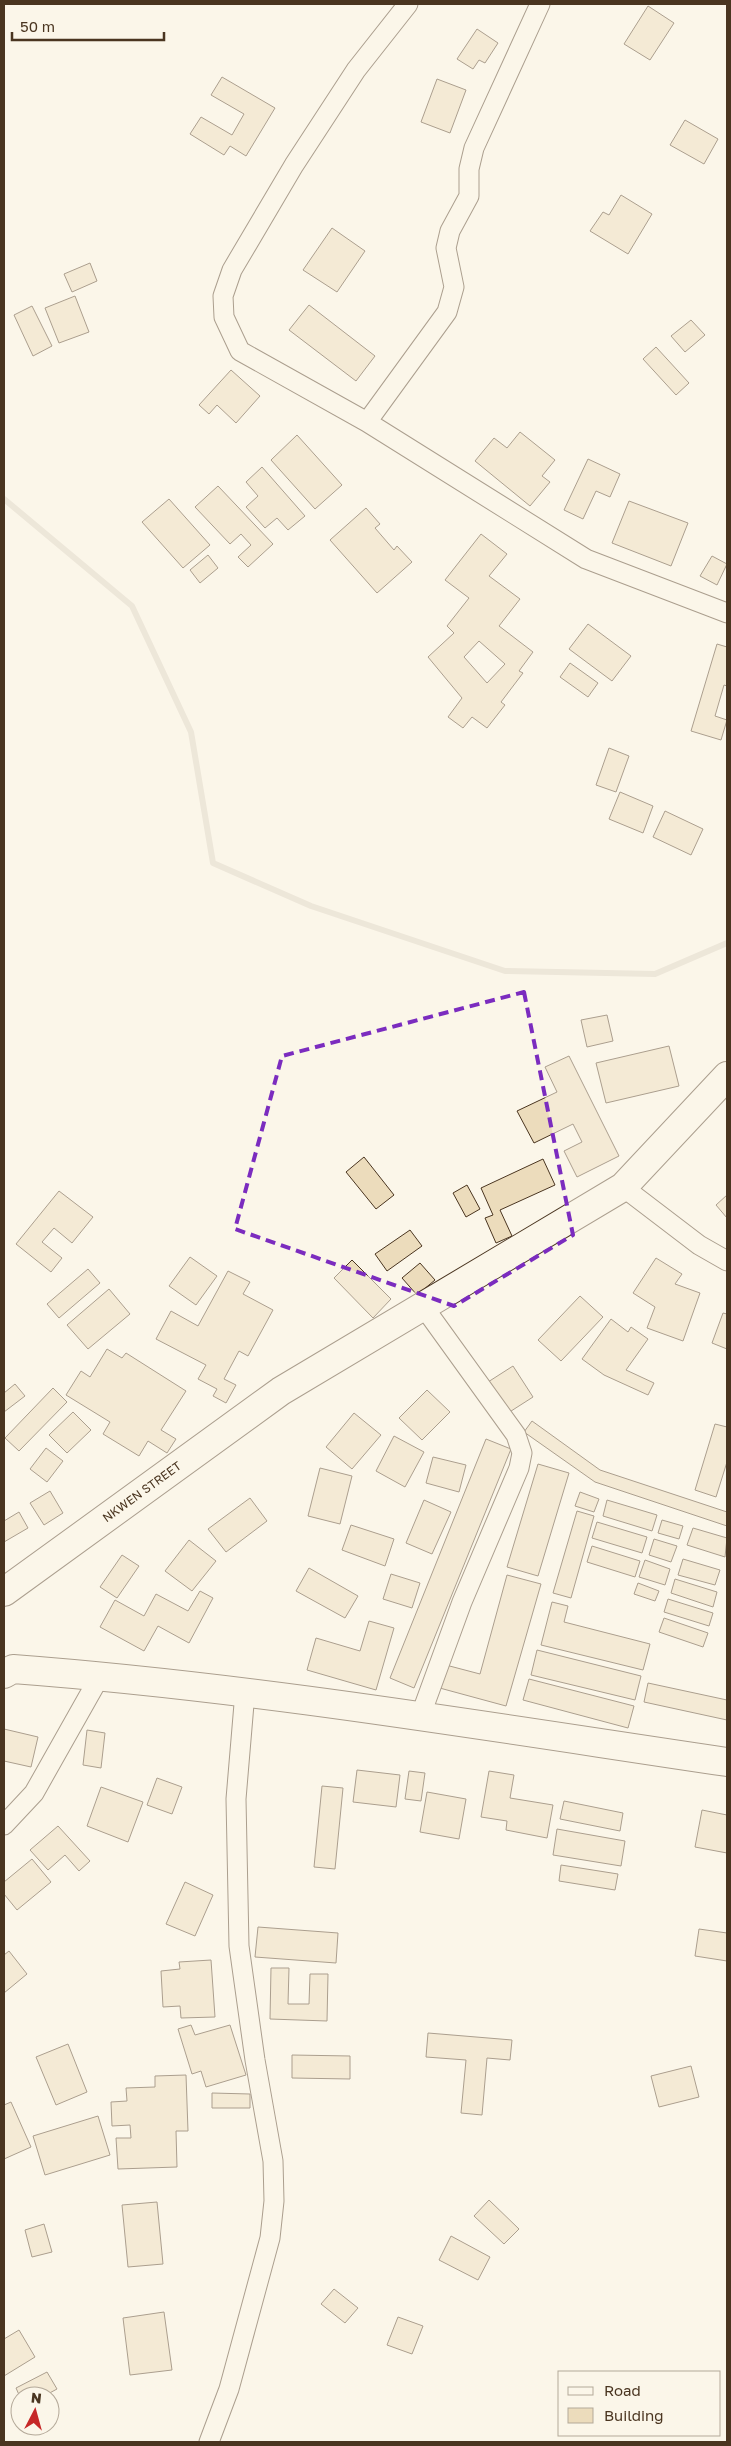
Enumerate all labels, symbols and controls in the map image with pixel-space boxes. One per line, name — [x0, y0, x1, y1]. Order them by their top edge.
scale bar — [12, 10, 165, 42]
text: 50 m — [20, 17, 55, 35]
street label: NKWEN STREET — [99, 1458, 185, 1525]
legend — [558, 2371, 721, 2436]
text: Road — [604, 2381, 641, 2399]
north arrow — [10, 2386, 60, 2436]
text: N — [30, 2389, 43, 2407]
text: Building — [604, 2406, 664, 2424]

